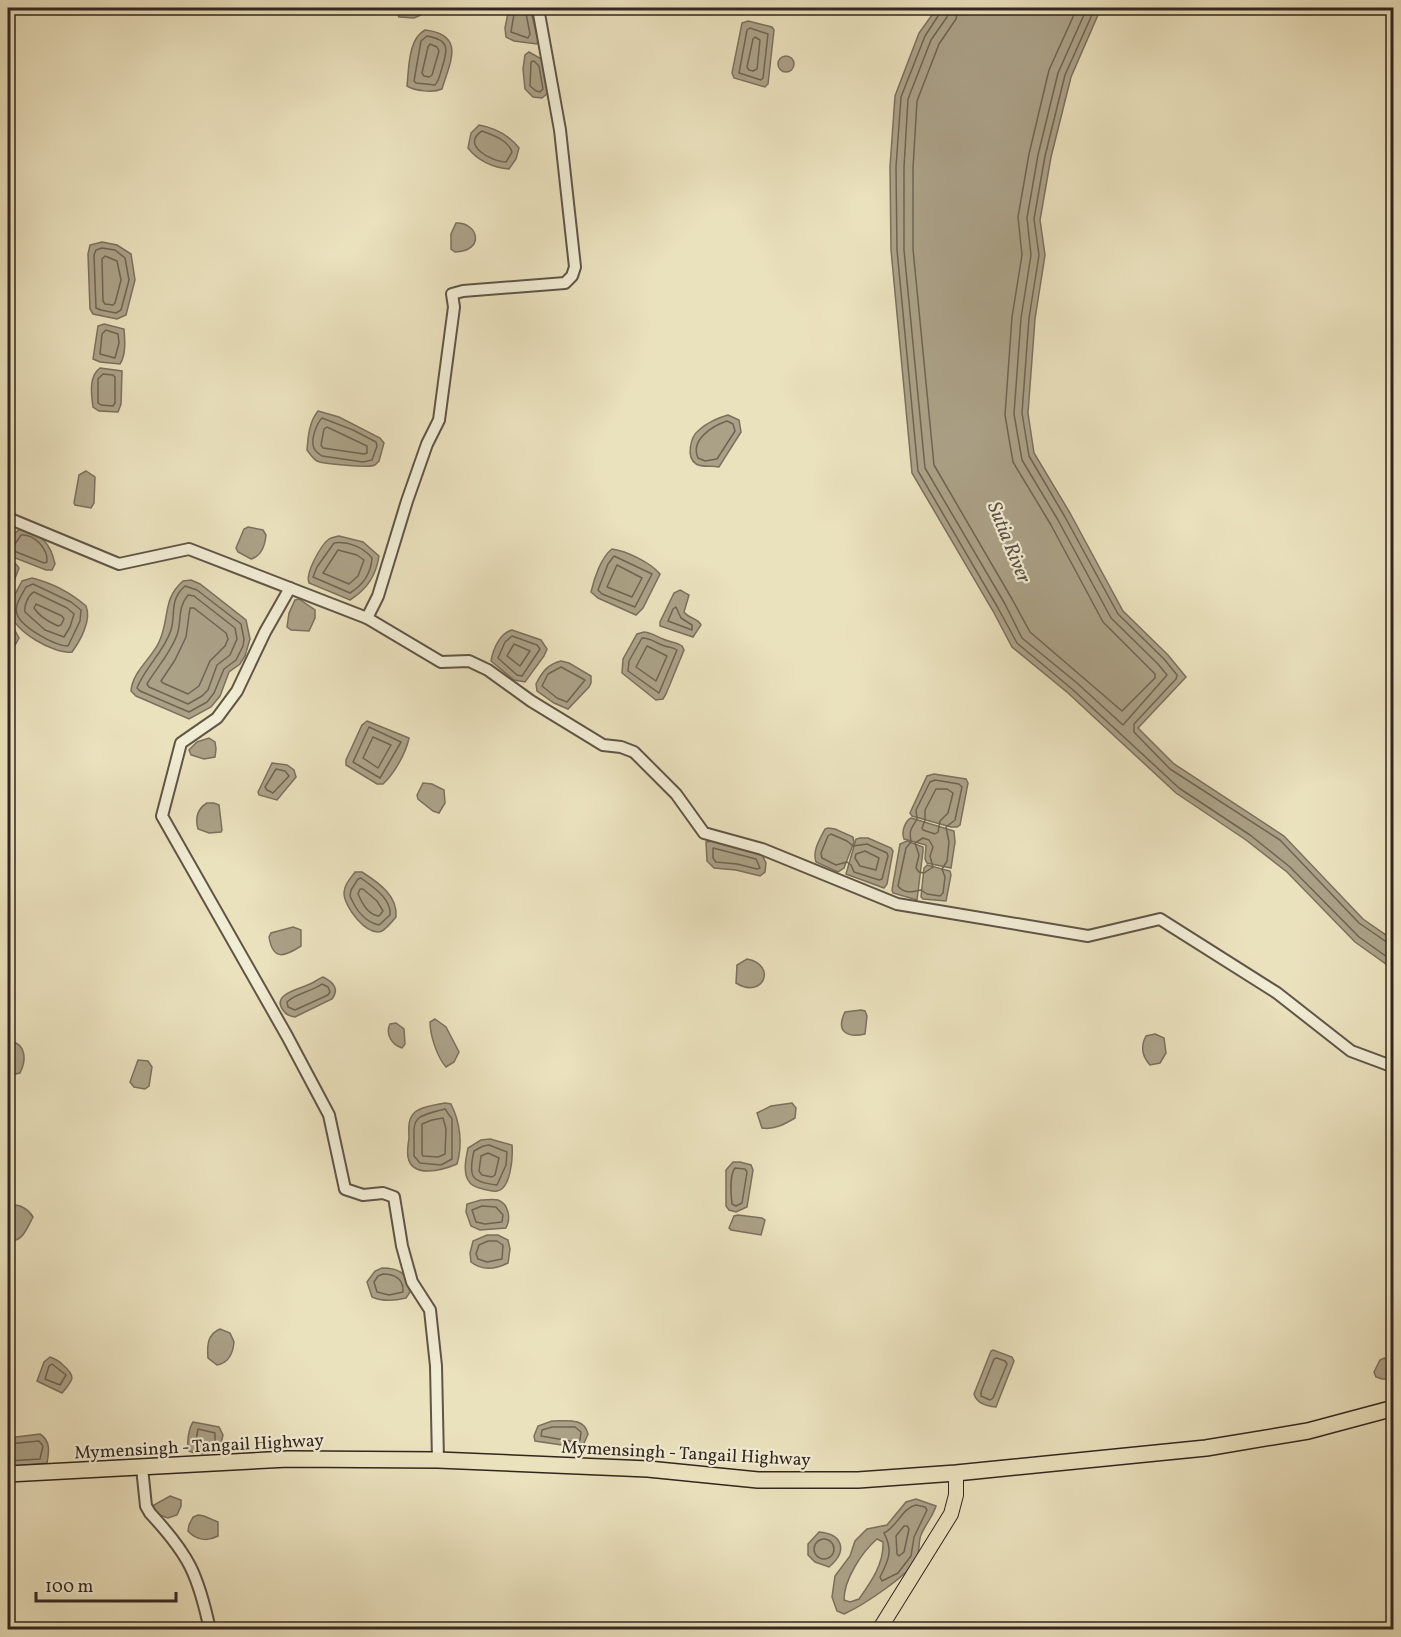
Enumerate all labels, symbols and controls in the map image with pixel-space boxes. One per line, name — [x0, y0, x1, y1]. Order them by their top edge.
water label: Sutia River — [979, 498, 1037, 588]
street label: Mymensingh - Tangail Highway — [74, 1428, 325, 1467]
street label: Mymensingh - Tangail Highway — [560, 1435, 812, 1474]
scale bar — [36, 1565, 176, 1603]
text: 100 m — [45, 1575, 94, 1600]

